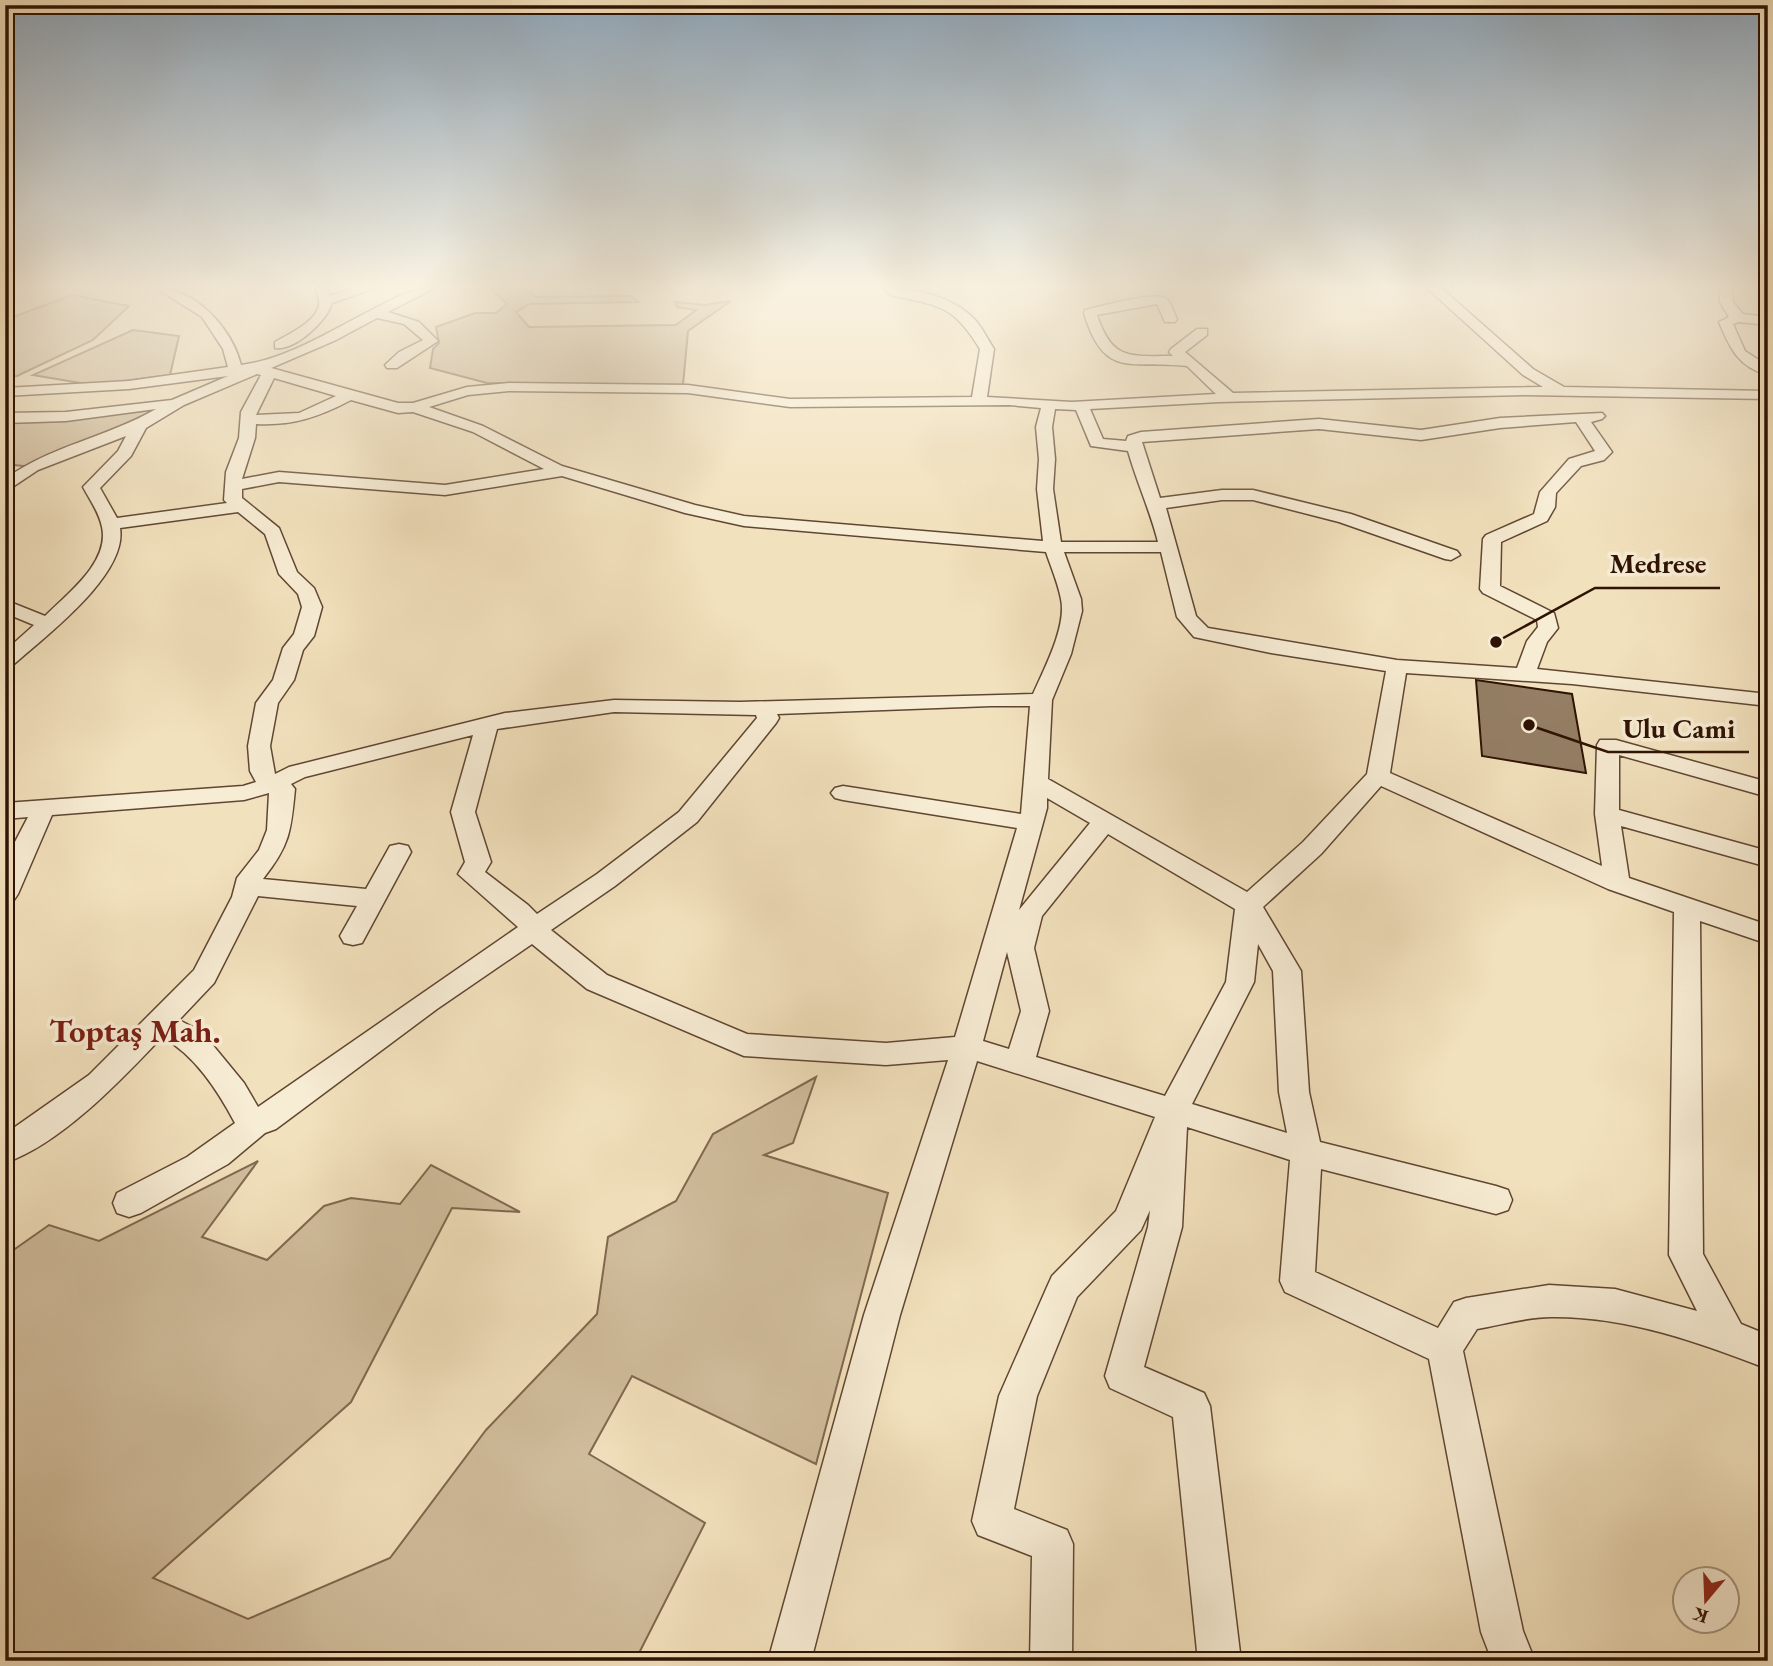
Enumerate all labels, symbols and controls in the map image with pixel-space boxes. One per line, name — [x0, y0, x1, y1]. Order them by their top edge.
callout: Medrese — [1595, 539, 1720, 588]
text: Medrese — [1610, 545, 1706, 581]
callout: Ulu Cami — [1608, 703, 1749, 752]
text: Ulu Cami — [1623, 710, 1735, 746]
district label: Toptaş Mah. — [49, 1009, 221, 1052]
north arrow — [1672, 1564, 1742, 1634]
text: K — [1689, 1601, 1712, 1630]

